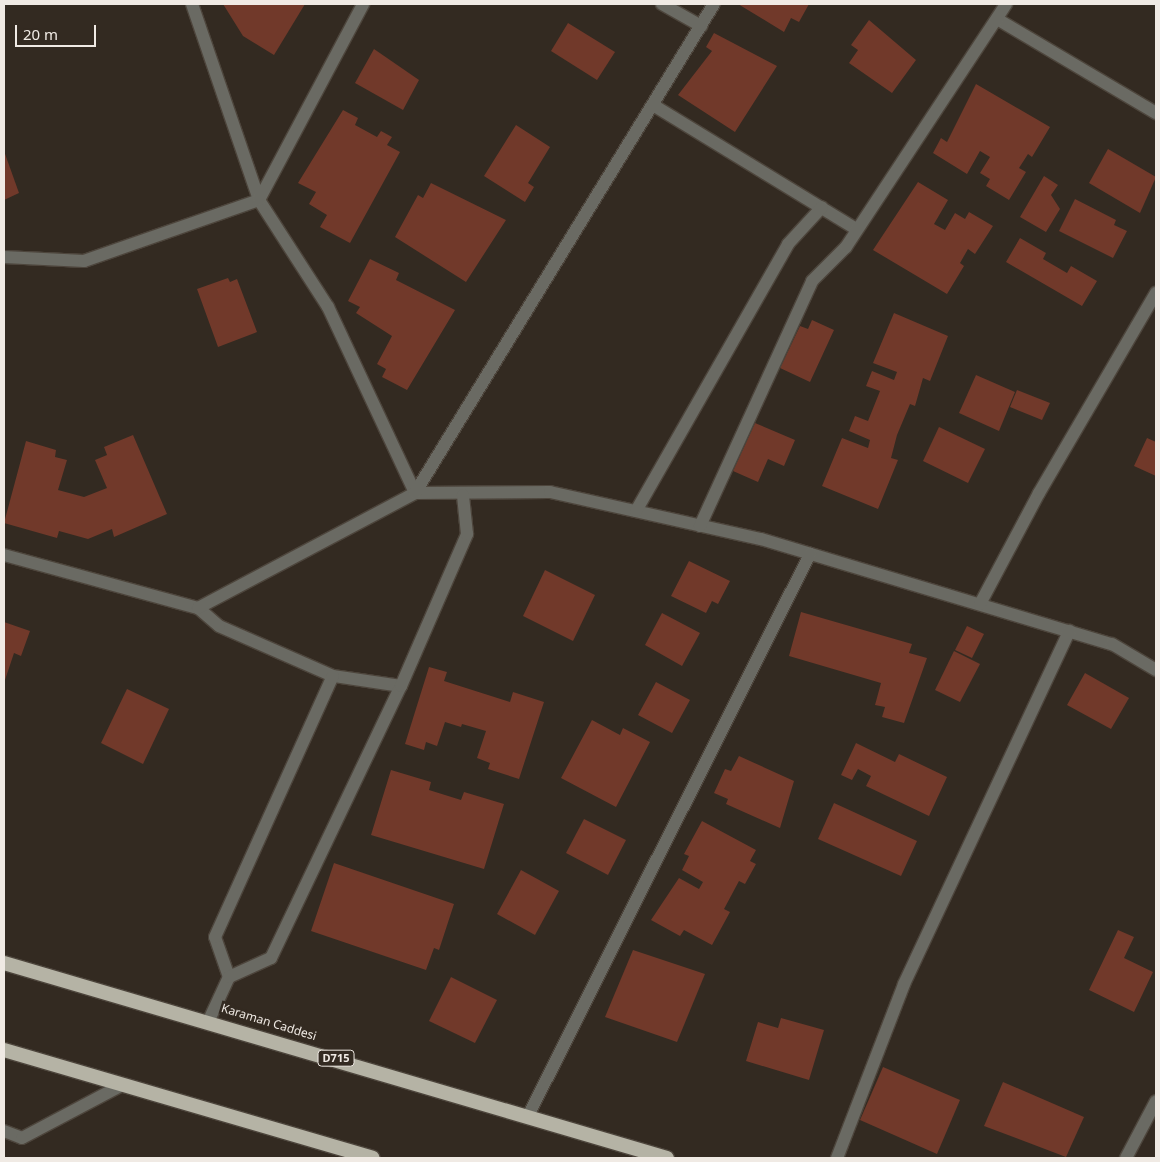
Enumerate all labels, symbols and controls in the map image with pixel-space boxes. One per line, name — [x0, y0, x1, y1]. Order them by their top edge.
scale bar — [18, 15, 99, 47]
text: 20 m — [23, 24, 58, 44]
street label: Karaman Caddesi — [220, 1001, 318, 1043]
road number: D715 — [317, 1050, 355, 1066]

